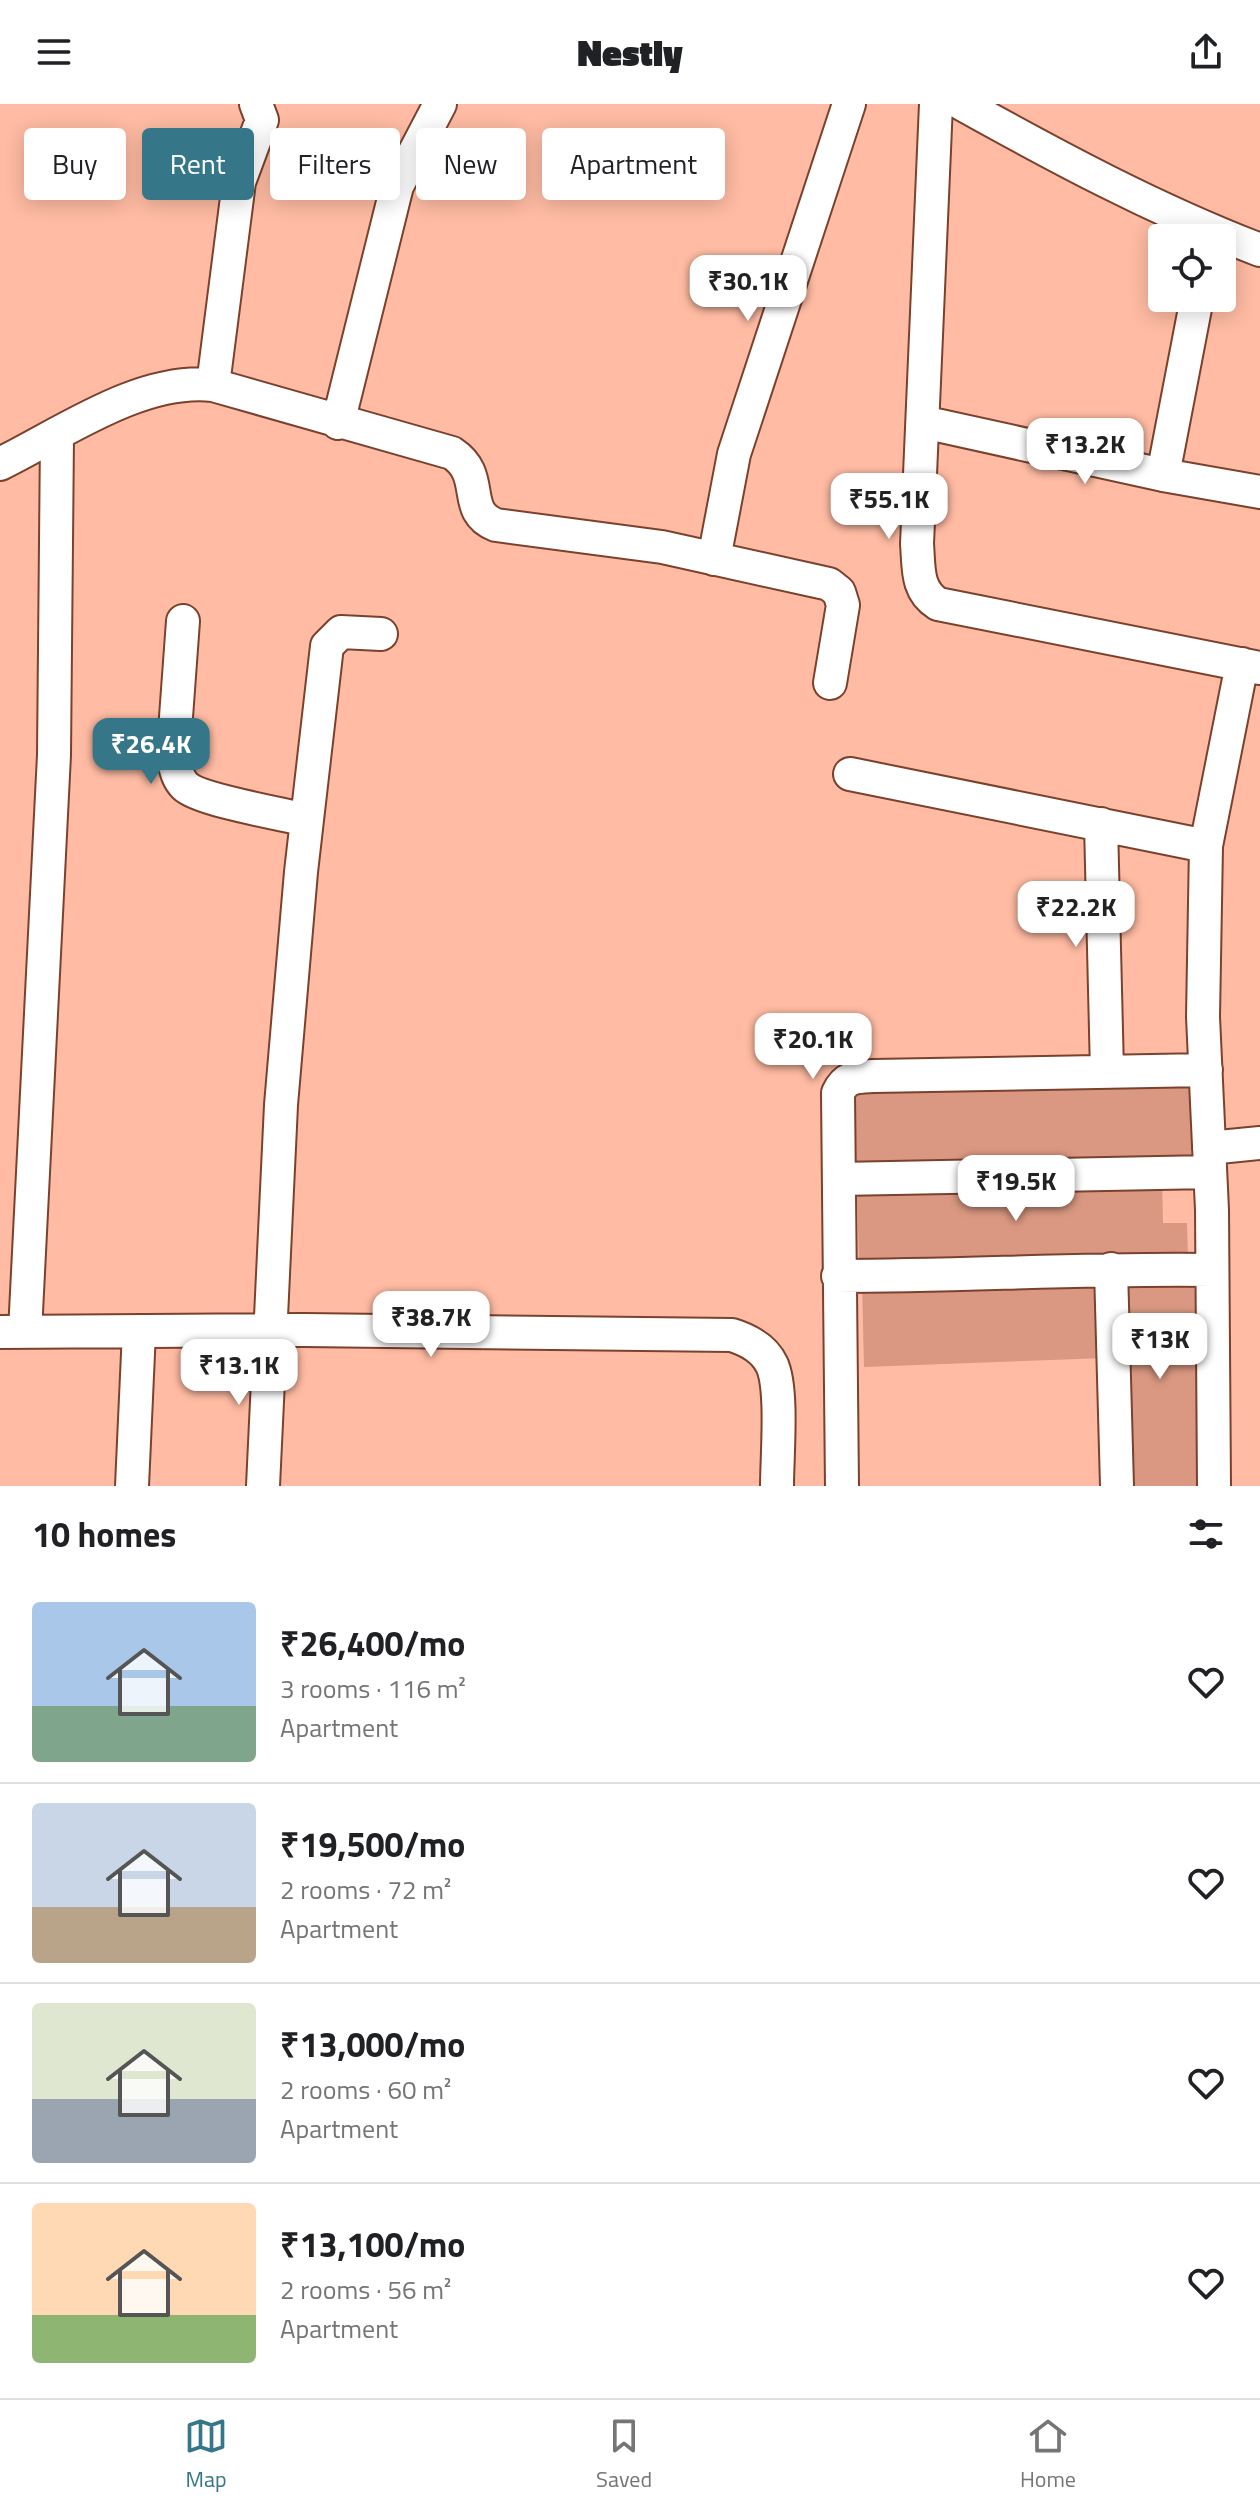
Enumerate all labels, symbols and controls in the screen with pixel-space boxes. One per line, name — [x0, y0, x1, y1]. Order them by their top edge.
text: Nestly — [577, 25, 683, 80]
icon: menu — [32, 30, 76, 74]
icon: share — [1184, 30, 1228, 74]
chip: Buy — [24, 128, 126, 200]
chip: Rent — [142, 128, 254, 200]
chip: Filters — [270, 128, 400, 200]
chip: New — [416, 128, 526, 200]
chip: Apartment — [542, 128, 725, 200]
map controls — [1148, 224, 1236, 312]
button: locate — [1148, 224, 1236, 312]
pin: ₹30.1K — [683, 255, 813, 323]
text: ₹30.1K — [708, 261, 788, 300]
pin: ₹13.2K — [1020, 418, 1150, 486]
text: ₹13.2K — [1045, 424, 1125, 463]
pin: ₹55.1K — [824, 473, 954, 541]
text: ₹55.1K — [849, 479, 929, 518]
pin: ₹26.4K — [86, 718, 216, 786]
text: ₹26.4K — [111, 724, 191, 763]
pin: ₹22.2K — [1011, 881, 1141, 949]
text: ₹22.2K — [1036, 887, 1116, 926]
pin: ₹20.1K — [748, 1013, 878, 1081]
text: ₹20.1K — [773, 1019, 853, 1058]
pin: ₹19.5K — [951, 1155, 1081, 1223]
text: ₹19.5K — [976, 1161, 1056, 1200]
pin: ₹38.7K — [366, 1291, 496, 1359]
text: ₹38.7K — [391, 1297, 471, 1336]
pin: ₹13K — [1113, 1313, 1207, 1381]
text: ₹13K — [1130, 1319, 1190, 1358]
pin: ₹13.1K — [174, 1339, 304, 1407]
text: ₹13.1K — [199, 1345, 279, 1384]
text: 10 homes — [32, 1508, 176, 1560]
icon: filters — [1184, 1512, 1228, 1556]
text: ₹26,400/mo — [280, 1617, 465, 1669]
icon: home — [96, 1634, 192, 1730]
icon: heart — [1184, 1660, 1228, 1704]
text: 3 rooms · 116 m² — [280, 1669, 466, 1708]
text: Apartment — [280, 1708, 398, 1747]
text: ₹19,500/mo — [280, 1818, 465, 1870]
icon: home — [96, 1835, 192, 1931]
icon: heart — [1184, 1861, 1228, 1905]
text: 2 rooms · 72 m² — [280, 1870, 451, 1909]
text: Apartment — [280, 1909, 398, 1948]
text: ₹13,000/mo — [280, 2018, 465, 2070]
icon: home — [96, 2035, 192, 2131]
icon: heart — [1184, 2061, 1228, 2105]
text: 2 rooms · 60 m² — [280, 2070, 451, 2109]
text: Apartment — [280, 2109, 398, 2148]
text: ₹13,100/mo — [280, 2218, 465, 2270]
icon: home — [96, 2235, 192, 2331]
icon: heart — [1184, 2261, 1228, 2305]
text: 2 rooms · 56 m² — [280, 2270, 451, 2309]
text: Apartment — [280, 2309, 398, 2348]
tab: Map — [184, 2414, 228, 2496]
tab: Saved — [596, 2414, 652, 2496]
tab: Home — [1020, 2414, 1076, 2496]

